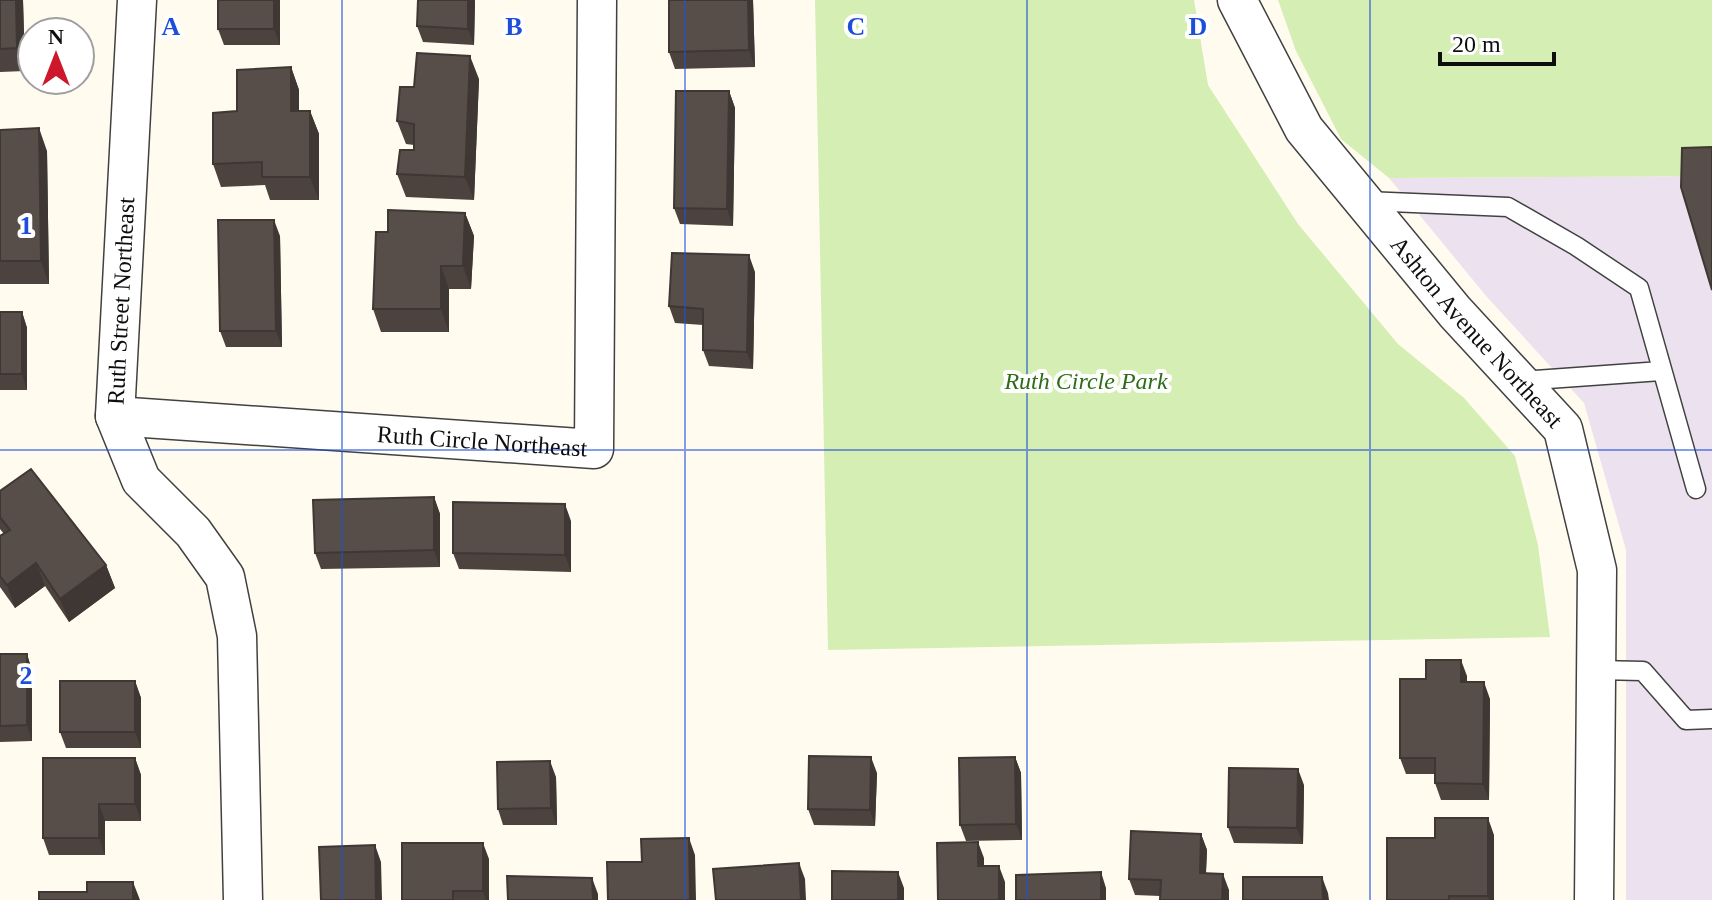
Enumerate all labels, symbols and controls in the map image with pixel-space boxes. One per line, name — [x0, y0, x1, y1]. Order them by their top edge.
text: A — [162, 12, 181, 41]
text: B — [505, 12, 523, 41]
text: C — [847, 12, 865, 41]
text: D — [1189, 12, 1207, 41]
north arrow — [16, 16, 96, 96]
scale bar — [1440, 16, 1554, 66]
text: N — [48, 24, 64, 49]
text: 20 m — [1452, 31, 1501, 57]
street label: Ruth Street Northeast — [103, 196, 139, 406]
text: 1 — [20, 211, 33, 240]
street label: Ashton Avenue Northeast — [1385, 231, 1568, 433]
park label: Ruth Circle Park — [1003, 368, 1168, 394]
street label: Ruth Circle Northeast — [376, 421, 588, 462]
text: 2 — [20, 661, 33, 690]

